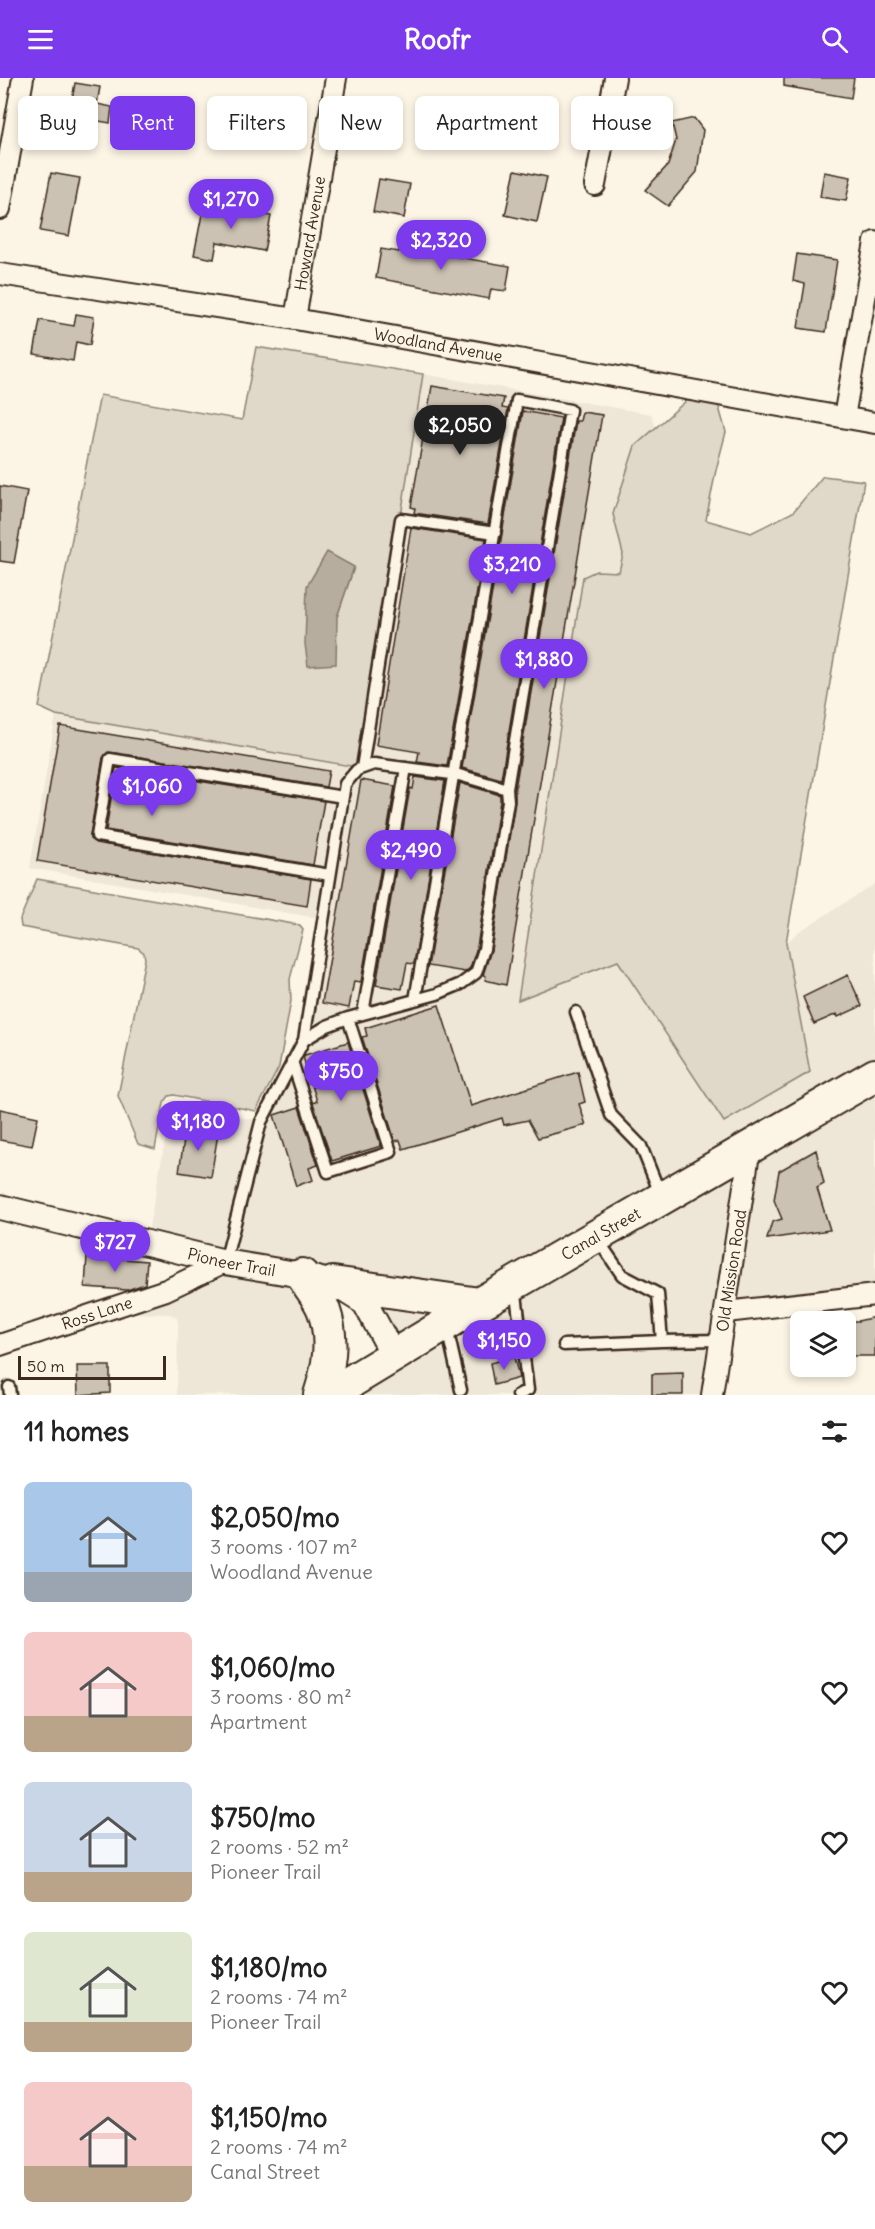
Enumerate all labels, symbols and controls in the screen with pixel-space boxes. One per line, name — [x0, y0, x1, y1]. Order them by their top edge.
text: Roofr — [404, 22, 471, 56]
icon: menu — [24, 23, 57, 56]
icon: search — [818, 23, 851, 56]
chip: Buy — [18, 96, 98, 150]
chip: Rent — [110, 96, 195, 150]
chip: Filters — [207, 96, 307, 150]
chip: New — [319, 96, 403, 150]
chip: Apartment — [415, 96, 559, 150]
chip: House — [571, 96, 673, 150]
street label: Howard Avenue — [290, 175, 329, 292]
pin: $1,270 — [182, 179, 280, 230]
text: $1,270 — [203, 186, 259, 211]
pin: $2,320 — [392, 220, 490, 271]
text: $2,320 — [410, 227, 472, 252]
street label: Woodland Avenue — [372, 323, 504, 366]
pin: $2,050 — [411, 405, 509, 456]
text: $2,050 — [428, 412, 492, 437]
pin: $3,210 — [463, 544, 561, 595]
text: $3,210 — [483, 551, 541, 576]
pin: $1,880 — [495, 639, 593, 690]
text: $1,880 — [514, 646, 574, 671]
pin: $1,060 — [103, 766, 201, 817]
text: $1,060 — [122, 773, 182, 798]
pin: $2,490 — [362, 830, 460, 881]
text: $2,490 — [380, 837, 442, 862]
pin: $750 — [305, 1051, 377, 1102]
text: $750 — [318, 1058, 364, 1083]
pin: $1,180 — [149, 1101, 247, 1152]
text: $1,180 — [171, 1108, 225, 1133]
street label: Canal Street — [558, 1203, 644, 1264]
street label: Old Mission Road — [712, 1208, 750, 1333]
pin: $727 — [79, 1222, 151, 1273]
text: $727 — [94, 1229, 136, 1254]
street label: Pioneer Trail — [186, 1243, 277, 1280]
street label: Ross Lane — [59, 1292, 135, 1334]
map controls — [790, 1311, 856, 1377]
button: layers — [790, 1311, 856, 1377]
pin: $1,150 — [455, 1320, 553, 1371]
text: $1,150 — [477, 1327, 531, 1352]
scale bar — [18, 1353, 166, 1380]
text: 50 m — [27, 1356, 65, 1376]
text: 11 homes — [24, 1415, 129, 1448]
icon: filters — [818, 1415, 851, 1448]
text: $2,050/mo — [210, 1501, 340, 1534]
icon: home — [72, 1506, 144, 1578]
icon: heart — [818, 1526, 851, 1559]
text: 3 rooms · 107 m² — [210, 1534, 358, 1559]
text: Woodland Avenue — [210, 1559, 373, 1584]
text: $1,060/mo — [210, 1651, 335, 1684]
icon: home — [72, 1656, 144, 1728]
icon: heart — [818, 1676, 851, 1709]
text: 3 rooms · 80 m² — [210, 1684, 352, 1709]
text: Apartment — [210, 1709, 307, 1734]
text: $750/mo — [210, 1801, 315, 1834]
icon: home — [72, 1806, 144, 1878]
icon: heart — [818, 1826, 851, 1859]
text: 2 rooms · 52 m² — [210, 1834, 349, 1859]
text: Pioneer Trail — [210, 1859, 321, 1884]
text: $1,180/mo — [210, 1951, 327, 1984]
icon: home — [72, 1956, 144, 2028]
icon: heart — [818, 1976, 851, 2009]
text: 2 rooms · 74 m² — [210, 1984, 347, 2009]
text: Pioneer Trail — [210, 2009, 321, 2034]
text: $1,150/mo — [210, 2101, 327, 2134]
icon: home — [72, 2106, 144, 2178]
icon: heart — [818, 2126, 851, 2159]
text: 2 rooms · 74 m² — [210, 2134, 347, 2159]
text: Canal Street — [210, 2159, 320, 2184]

